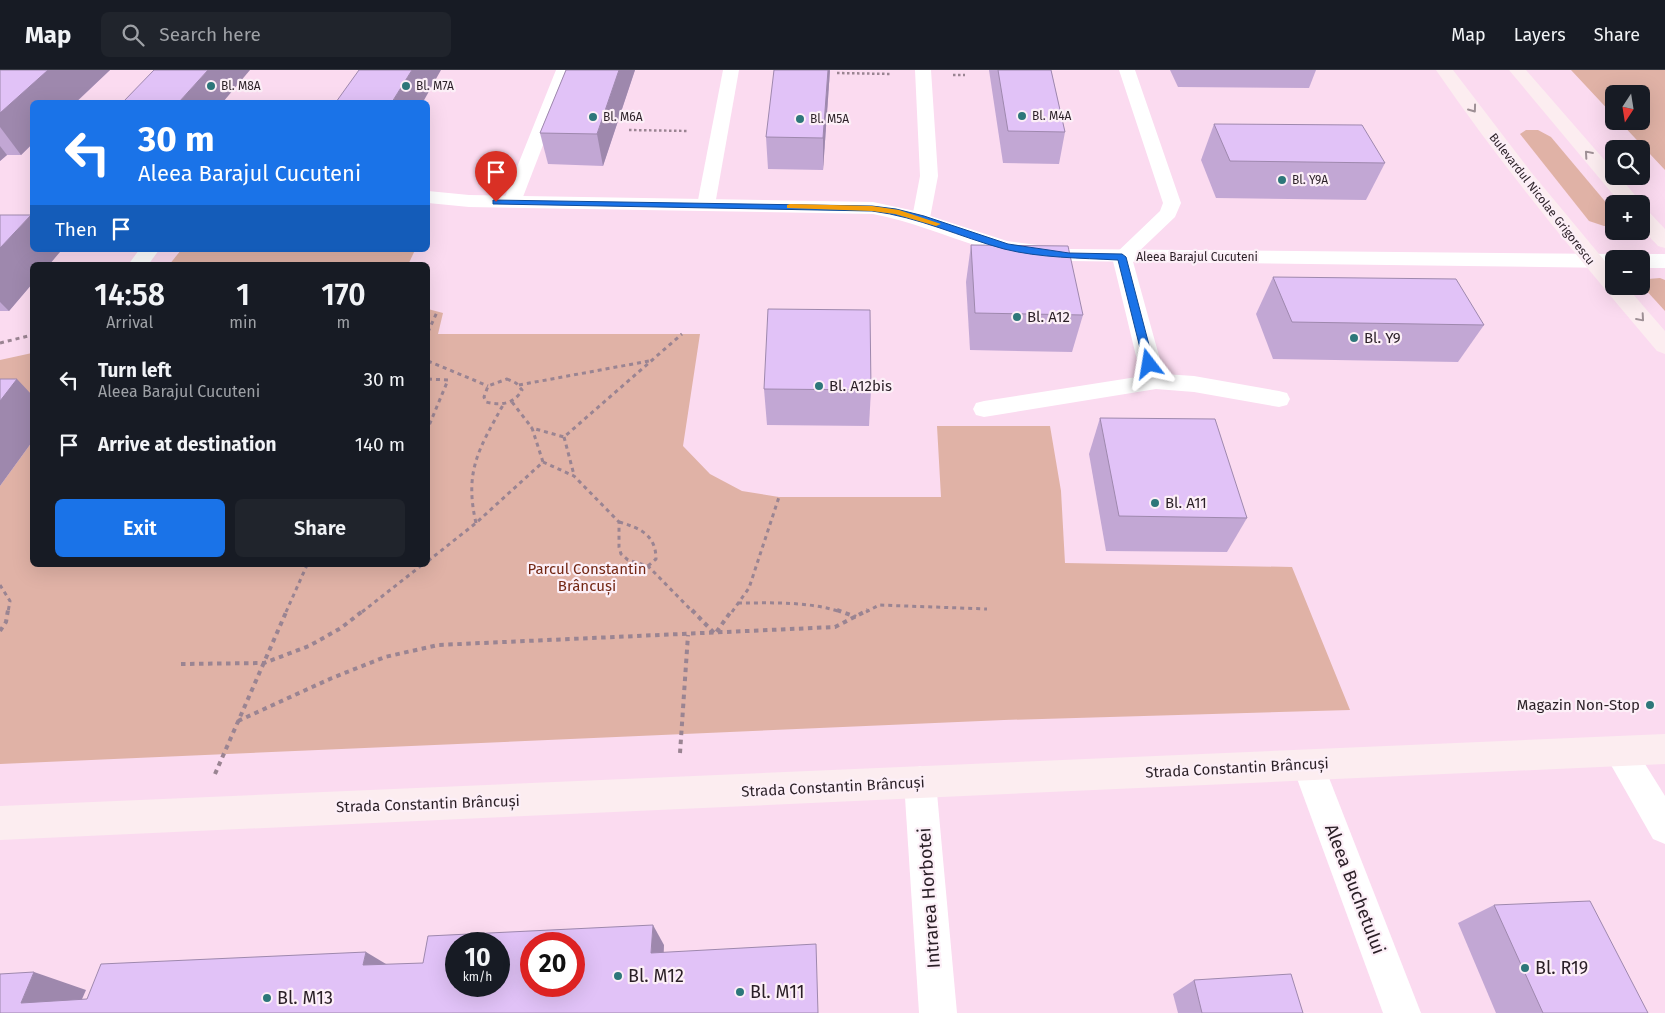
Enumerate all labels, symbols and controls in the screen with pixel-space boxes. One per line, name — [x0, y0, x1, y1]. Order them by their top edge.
search box — [101, 12, 451, 57]
text: Map — [25, 21, 71, 49]
icon: search — [119, 21, 147, 49]
text: Search here — [159, 23, 261, 46]
text: Map — [1451, 24, 1486, 46]
text: Layers — [1514, 24, 1566, 46]
text: Share — [1594, 24, 1640, 46]
place label: Bl. M8A — [221, 79, 261, 93]
place label: Bl. M7A — [416, 79, 454, 93]
marker: Bl. M8A — [205, 80, 217, 92]
marker: Bl. M7A — [400, 80, 412, 92]
north arrow — [1605, 85, 1650, 130]
map controls — [1605, 85, 1650, 295]
one-way arrow — [1467, 104, 1476, 113]
place label: Bl. M4A — [1032, 109, 1072, 123]
place label: Bl. M6A — [603, 110, 643, 124]
marker: Bl. M4A — [1016, 110, 1028, 122]
marker: Bl. M6A — [587, 111, 599, 123]
place label: Bl. M5A — [810, 112, 849, 126]
marker: Bl. M5A — [794, 113, 806, 125]
text: 30 m — [138, 118, 215, 160]
icon: left — [55, 120, 120, 185]
street label: Bulevardul Nicolae Grigorescu — [1486, 130, 1598, 268]
button: search — [1605, 140, 1650, 185]
one-way arrow — [1585, 150, 1594, 159]
pin — [475, 151, 517, 202]
icon: arrive — [482, 158, 510, 186]
text: Aleea Barajul Cucuteni — [138, 160, 361, 187]
place label: Bl. Y9A — [1292, 173, 1328, 187]
marker: Bl. Y9A — [1276, 174, 1288, 186]
button: + — [1605, 195, 1650, 240]
icon: arrive — [107, 215, 135, 243]
text: Then — [55, 218, 97, 241]
street label: Aleea Barajul Cucuteni — [1136, 250, 1258, 264]
button: − — [1605, 250, 1650, 295]
text: 14:58 — [94, 277, 165, 313]
text: 1 — [236, 277, 250, 313]
text: 170 — [321, 277, 366, 313]
place label: Bl. A12 — [1027, 308, 1070, 326]
marker: Bl. A12 — [1011, 311, 1023, 323]
one-way arrow — [1635, 312, 1644, 321]
text: Arrival — [106, 313, 153, 332]
text: min — [229, 313, 257, 332]
text: m — [337, 313, 350, 332]
place label: Bl. Y9 — [1364, 329, 1401, 347]
marker: Bl. Y9 — [1348, 332, 1360, 344]
position arrow — [1122, 337, 1174, 389]
text: Turn left — [98, 359, 172, 382]
icon: left — [55, 366, 83, 394]
text: 30 m — [364, 368, 405, 391]
place label: Bl. A12bis — [829, 377, 892, 395]
marker: Bl. A12bis — [813, 380, 825, 392]
text: Aleea Barajul Cucuteni — [98, 382, 260, 401]
icon: arrive — [55, 431, 83, 459]
text: Arrive at destination — [98, 433, 277, 456]
text: 140 m — [355, 433, 405, 456]
place label: Bl. A11 — [1165, 494, 1207, 512]
marker: Bl. A11 — [1149, 497, 1161, 509]
button: Exit — [55, 499, 225, 557]
button: Share — [235, 499, 405, 557]
park label: Parcul Constantin Brâncuși — [528, 560, 646, 596]
place label: Magazin Non-Stop — [1517, 696, 1640, 714]
marker: Magazin Non-Stop — [1644, 699, 1656, 711]
street label: Strada Constantin Brâncuși — [1145, 754, 1329, 783]
street label: Strada Constantin Brâncuși — [741, 773, 925, 802]
street label: Strada Constantin Brâncuși — [336, 792, 520, 817]
street label: Aleea Buchetului — [1320, 821, 1390, 957]
street label: Intrarea Horbotei — [913, 827, 945, 969]
speed limit sign: 20 — [520, 932, 585, 997]
text: 10 — [464, 943, 491, 973]
place label: Bl. R19 — [1535, 957, 1588, 979]
marker: Bl. R19 — [1519, 962, 1531, 974]
place label: Bl. M12 — [628, 965, 684, 987]
text: km/h — [463, 970, 492, 984]
marker: Bl. M12 — [612, 970, 624, 982]
place label: Bl. M11 — [750, 981, 804, 1003]
marker: Bl. M11 — [734, 986, 746, 998]
place label: Bl. M13 — [277, 987, 333, 1009]
marker: Bl. M13 — [261, 992, 273, 1004]

